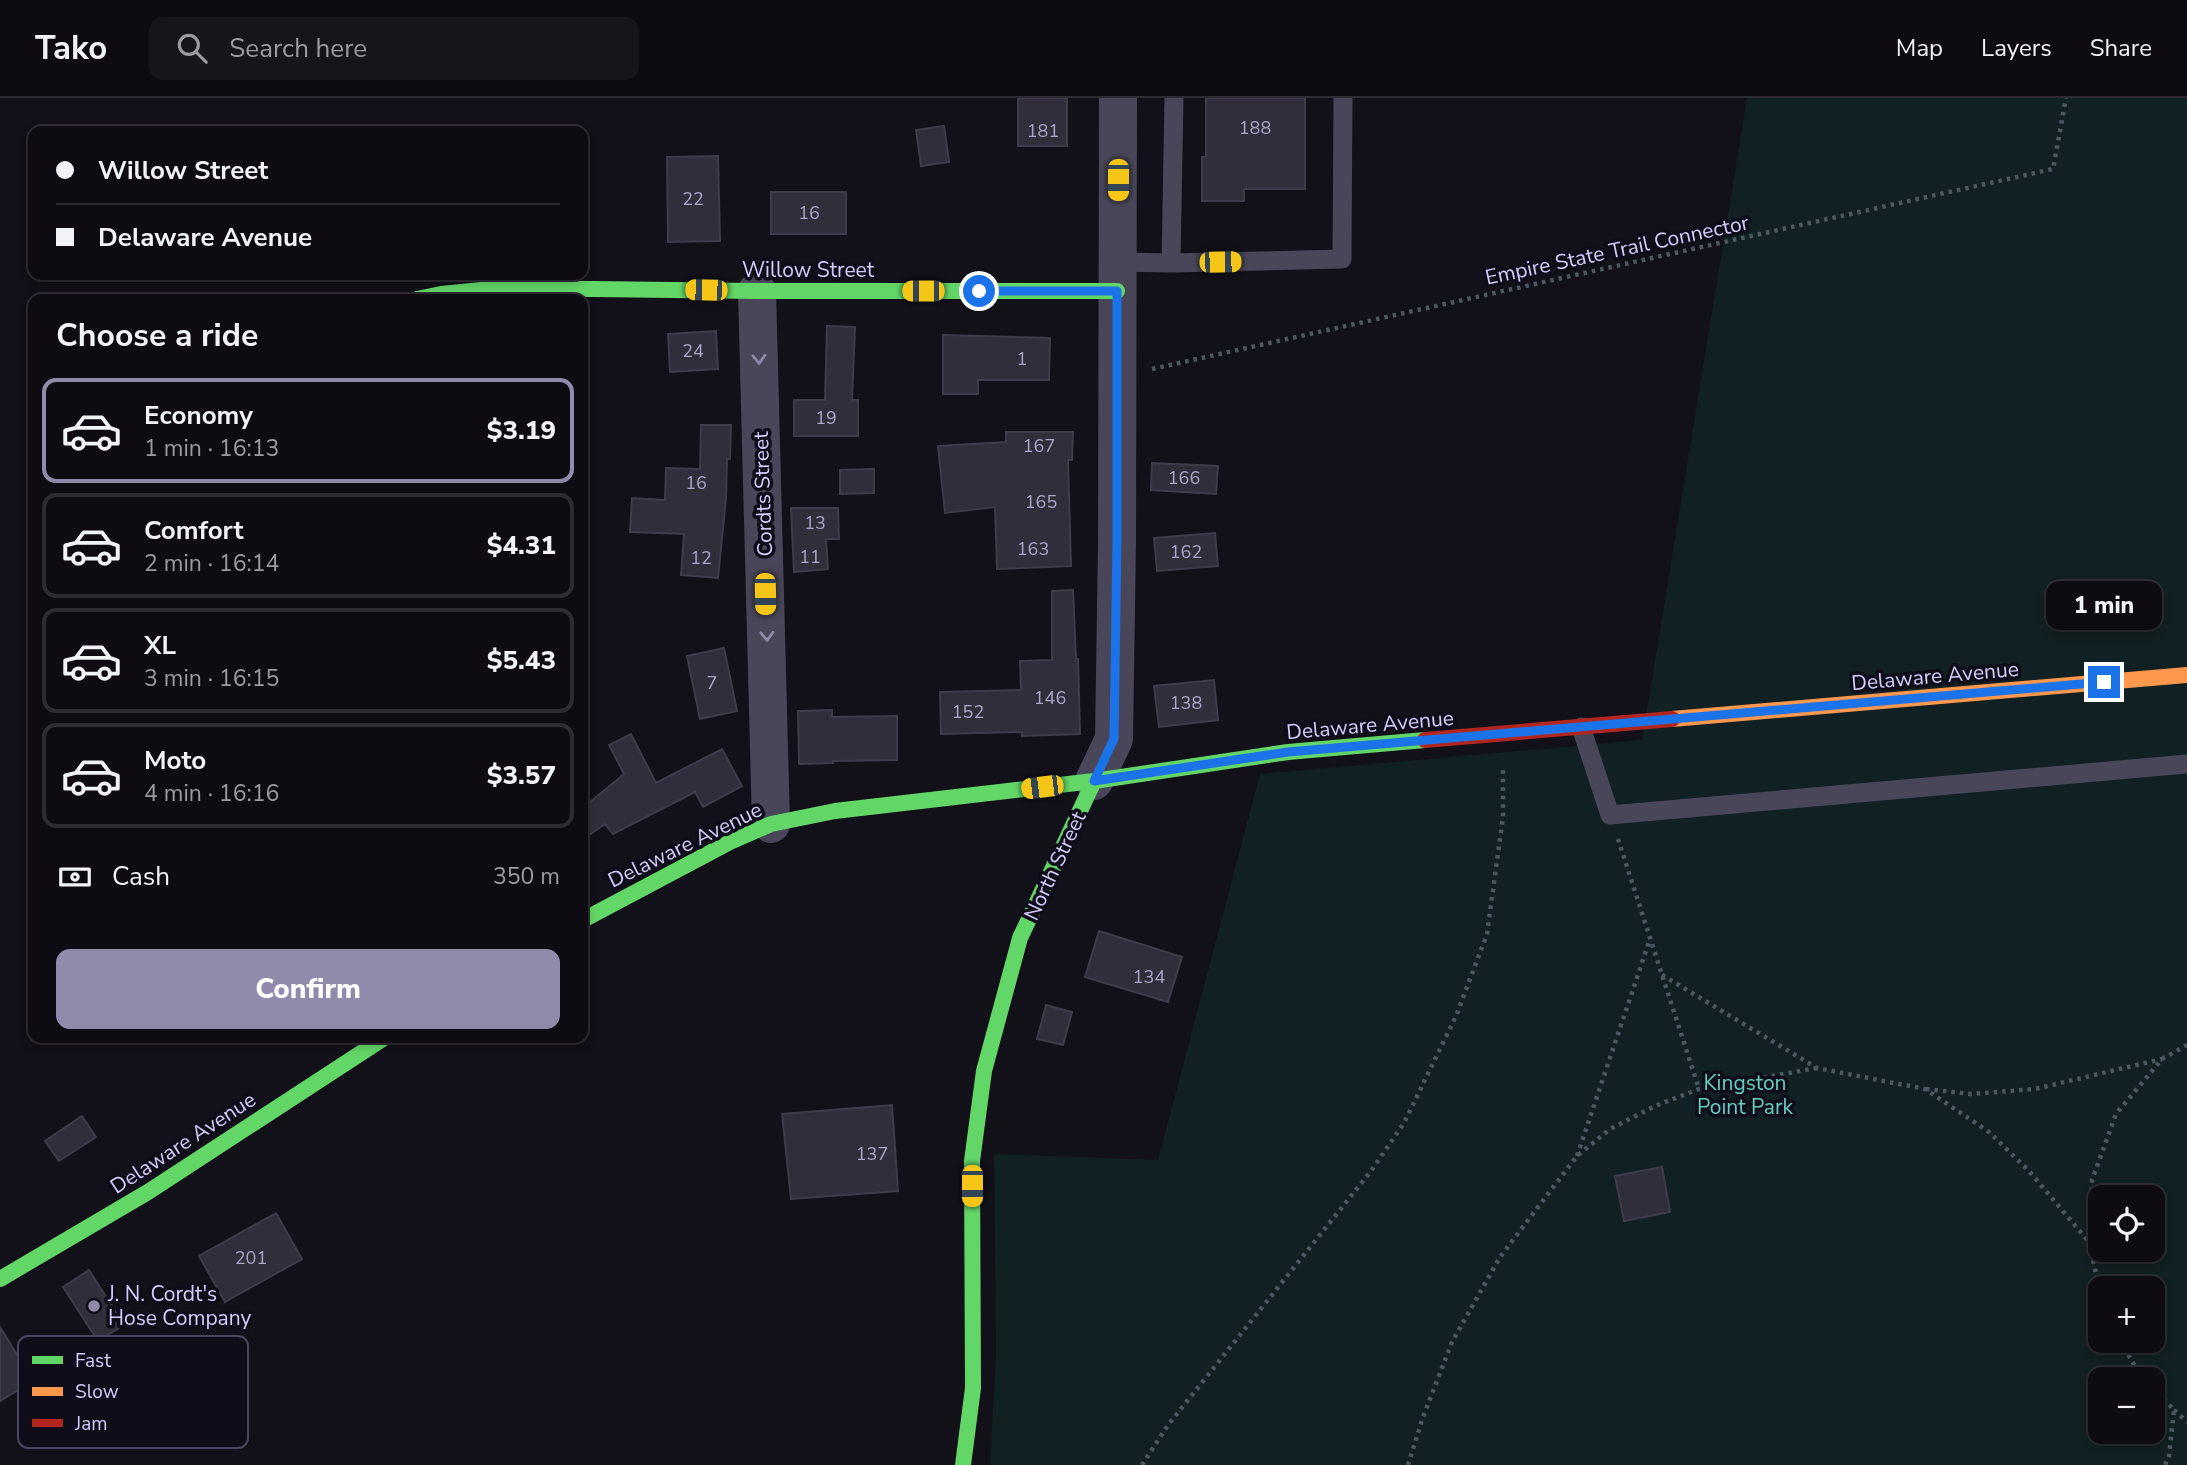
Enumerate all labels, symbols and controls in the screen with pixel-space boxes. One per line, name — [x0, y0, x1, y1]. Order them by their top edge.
search box — [149, 17, 639, 80]
text: Tako — [35, 26, 107, 71]
icon: search — [173, 29, 211, 67]
text: Search here — [229, 31, 367, 66]
text: Map — [1896, 32, 1943, 64]
text: Layers — [1981, 32, 2052, 64]
text: Share — [2090, 32, 2152, 64]
house number: 188 — [1239, 116, 1271, 140]
house number: 181 — [1027, 119, 1059, 143]
text: Willow Street — [98, 153, 268, 188]
car — [1108, 159, 1129, 201]
house number: 22 — [682, 187, 704, 211]
house number: 16 — [798, 201, 820, 225]
street label: Empire State Trail Connector — [1483, 208, 1752, 292]
text: Delaware Avenue — [98, 220, 312, 255]
car — [1199, 251, 1242, 273]
street label: Willow Street — [742, 256, 875, 284]
route start — [963, 275, 995, 307]
car — [685, 279, 728, 301]
car — [903, 281, 945, 302]
text: Choose a ride — [56, 314, 258, 357]
house number: 24 — [682, 339, 704, 363]
house number: 1 — [1017, 347, 1027, 371]
one-way arrow — [752, 354, 767, 365]
text: Economy — [144, 398, 253, 433]
icon: car — [60, 399, 123, 462]
house number: 19 — [815, 406, 837, 430]
text: $3.19 — [487, 413, 556, 448]
street label: Cordts Street — [747, 430, 779, 557]
text: 1 min · 16:13 — [144, 433, 279, 464]
house number: 167 — [1023, 434, 1055, 458]
house number: 166 — [1168, 466, 1200, 490]
house number: 16 — [685, 471, 707, 495]
house number: 165 — [1025, 490, 1057, 514]
house number: 13 — [804, 511, 826, 535]
text: Comfort — [144, 513, 244, 548]
icon: car — [60, 514, 123, 577]
text: $4.31 — [487, 528, 556, 563]
house number: 163 — [1017, 537, 1049, 561]
house number: 162 — [1170, 540, 1202, 564]
house number: 11 — [799, 545, 821, 569]
house number: 12 — [690, 546, 712, 570]
text: 2 min · 16:14 — [144, 548, 279, 579]
car — [755, 573, 776, 615]
callout: 1 min — [2046, 580, 2162, 630]
text: 1 min — [2074, 590, 2134, 621]
text: XL — [144, 628, 176, 663]
icon: car — [60, 629, 123, 692]
one-way arrow — [759, 630, 774, 641]
text: $5.43 — [487, 643, 556, 678]
street label: Delaware Avenue — [1850, 655, 2020, 697]
text: 3 min · 16:15 — [144, 663, 279, 694]
route end — [2088, 666, 2120, 698]
house number: 7 — [707, 671, 717, 695]
house number: 146 — [1034, 686, 1066, 710]
house number: 138 — [1170, 691, 1202, 715]
house number: 152 — [952, 700, 984, 724]
street label: Delaware Avenue — [1285, 704, 1455, 746]
text: Moto — [144, 743, 206, 778]
icon: car — [60, 744, 123, 807]
text: $3.57 — [487, 758, 556, 793]
car — [1020, 774, 1065, 800]
text: 4 min · 16:16 — [144, 778, 279, 809]
street label: Delaware Avenue — [603, 796, 767, 894]
street label: North Street — [1018, 806, 1093, 925]
icon: cash — [56, 858, 94, 896]
text: Cash — [112, 859, 170, 894]
text: 350 m — [493, 861, 560, 892]
button: Confirm — [56, 949, 560, 1029]
house number: 134 — [1133, 965, 1165, 989]
park label: Kingston Point Park — [1697, 1069, 1793, 1121]
street label: Delaware Avenue — [105, 1086, 261, 1200]
house number: 137 — [856, 1142, 888, 1166]
car — [962, 1165, 983, 1207]
map controls — [2088, 1185, 2165, 1444]
button: locate — [2088, 1185, 2165, 1262]
house number: 201 — [235, 1246, 267, 1270]
button: + — [2088, 1276, 2165, 1353]
place label: J. N. Cordt's Hose Company — [107, 1280, 252, 1332]
marker: J. N. Cordt's Hose Company — [86, 1298, 102, 1314]
legend — [18, 1336, 248, 1448]
text: Fast — [75, 1348, 111, 1374]
button: − — [2088, 1367, 2165, 1444]
text: Slow — [75, 1379, 119, 1405]
text: Jam — [74, 1411, 108, 1437]

